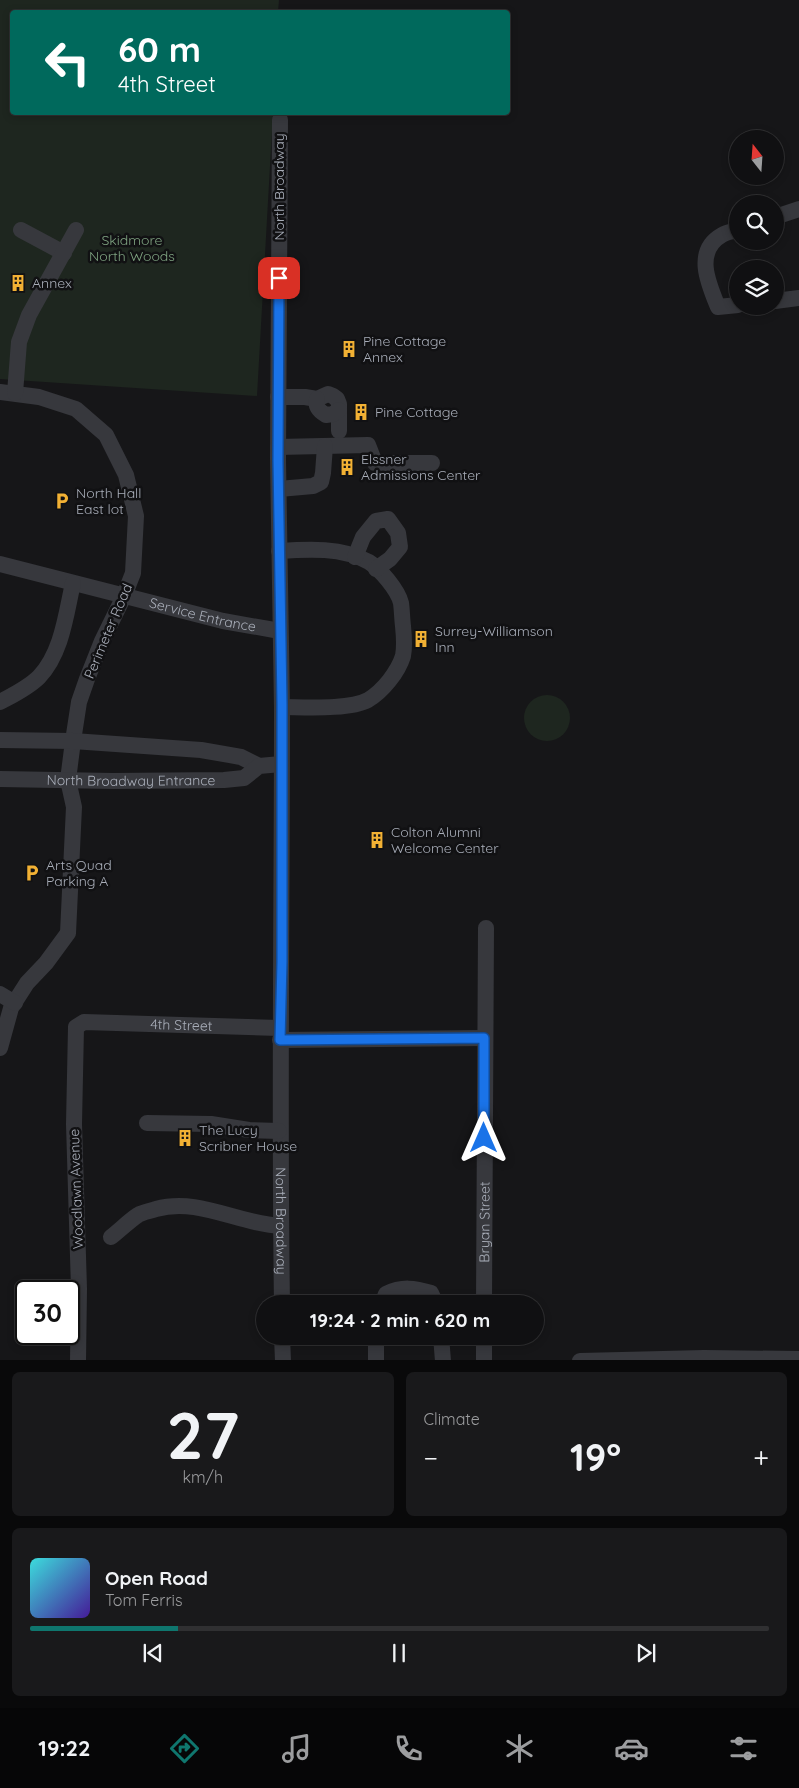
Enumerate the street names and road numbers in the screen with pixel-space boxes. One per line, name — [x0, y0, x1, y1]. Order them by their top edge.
street label: North Broadway — [270, 133, 288, 241]
street label: Perimeter Road — [80, 581, 136, 681]
street label: Service Entrance — [147, 594, 258, 636]
street label: North Broadway Entrance — [46, 771, 216, 790]
street label: 4th Street — [150, 1015, 213, 1035]
street label: Woodlawn Avenue — [65, 1128, 87, 1250]
street label: North Broadway — [272, 1167, 291, 1275]
street label: Bryan Street — [475, 1181, 494, 1263]

